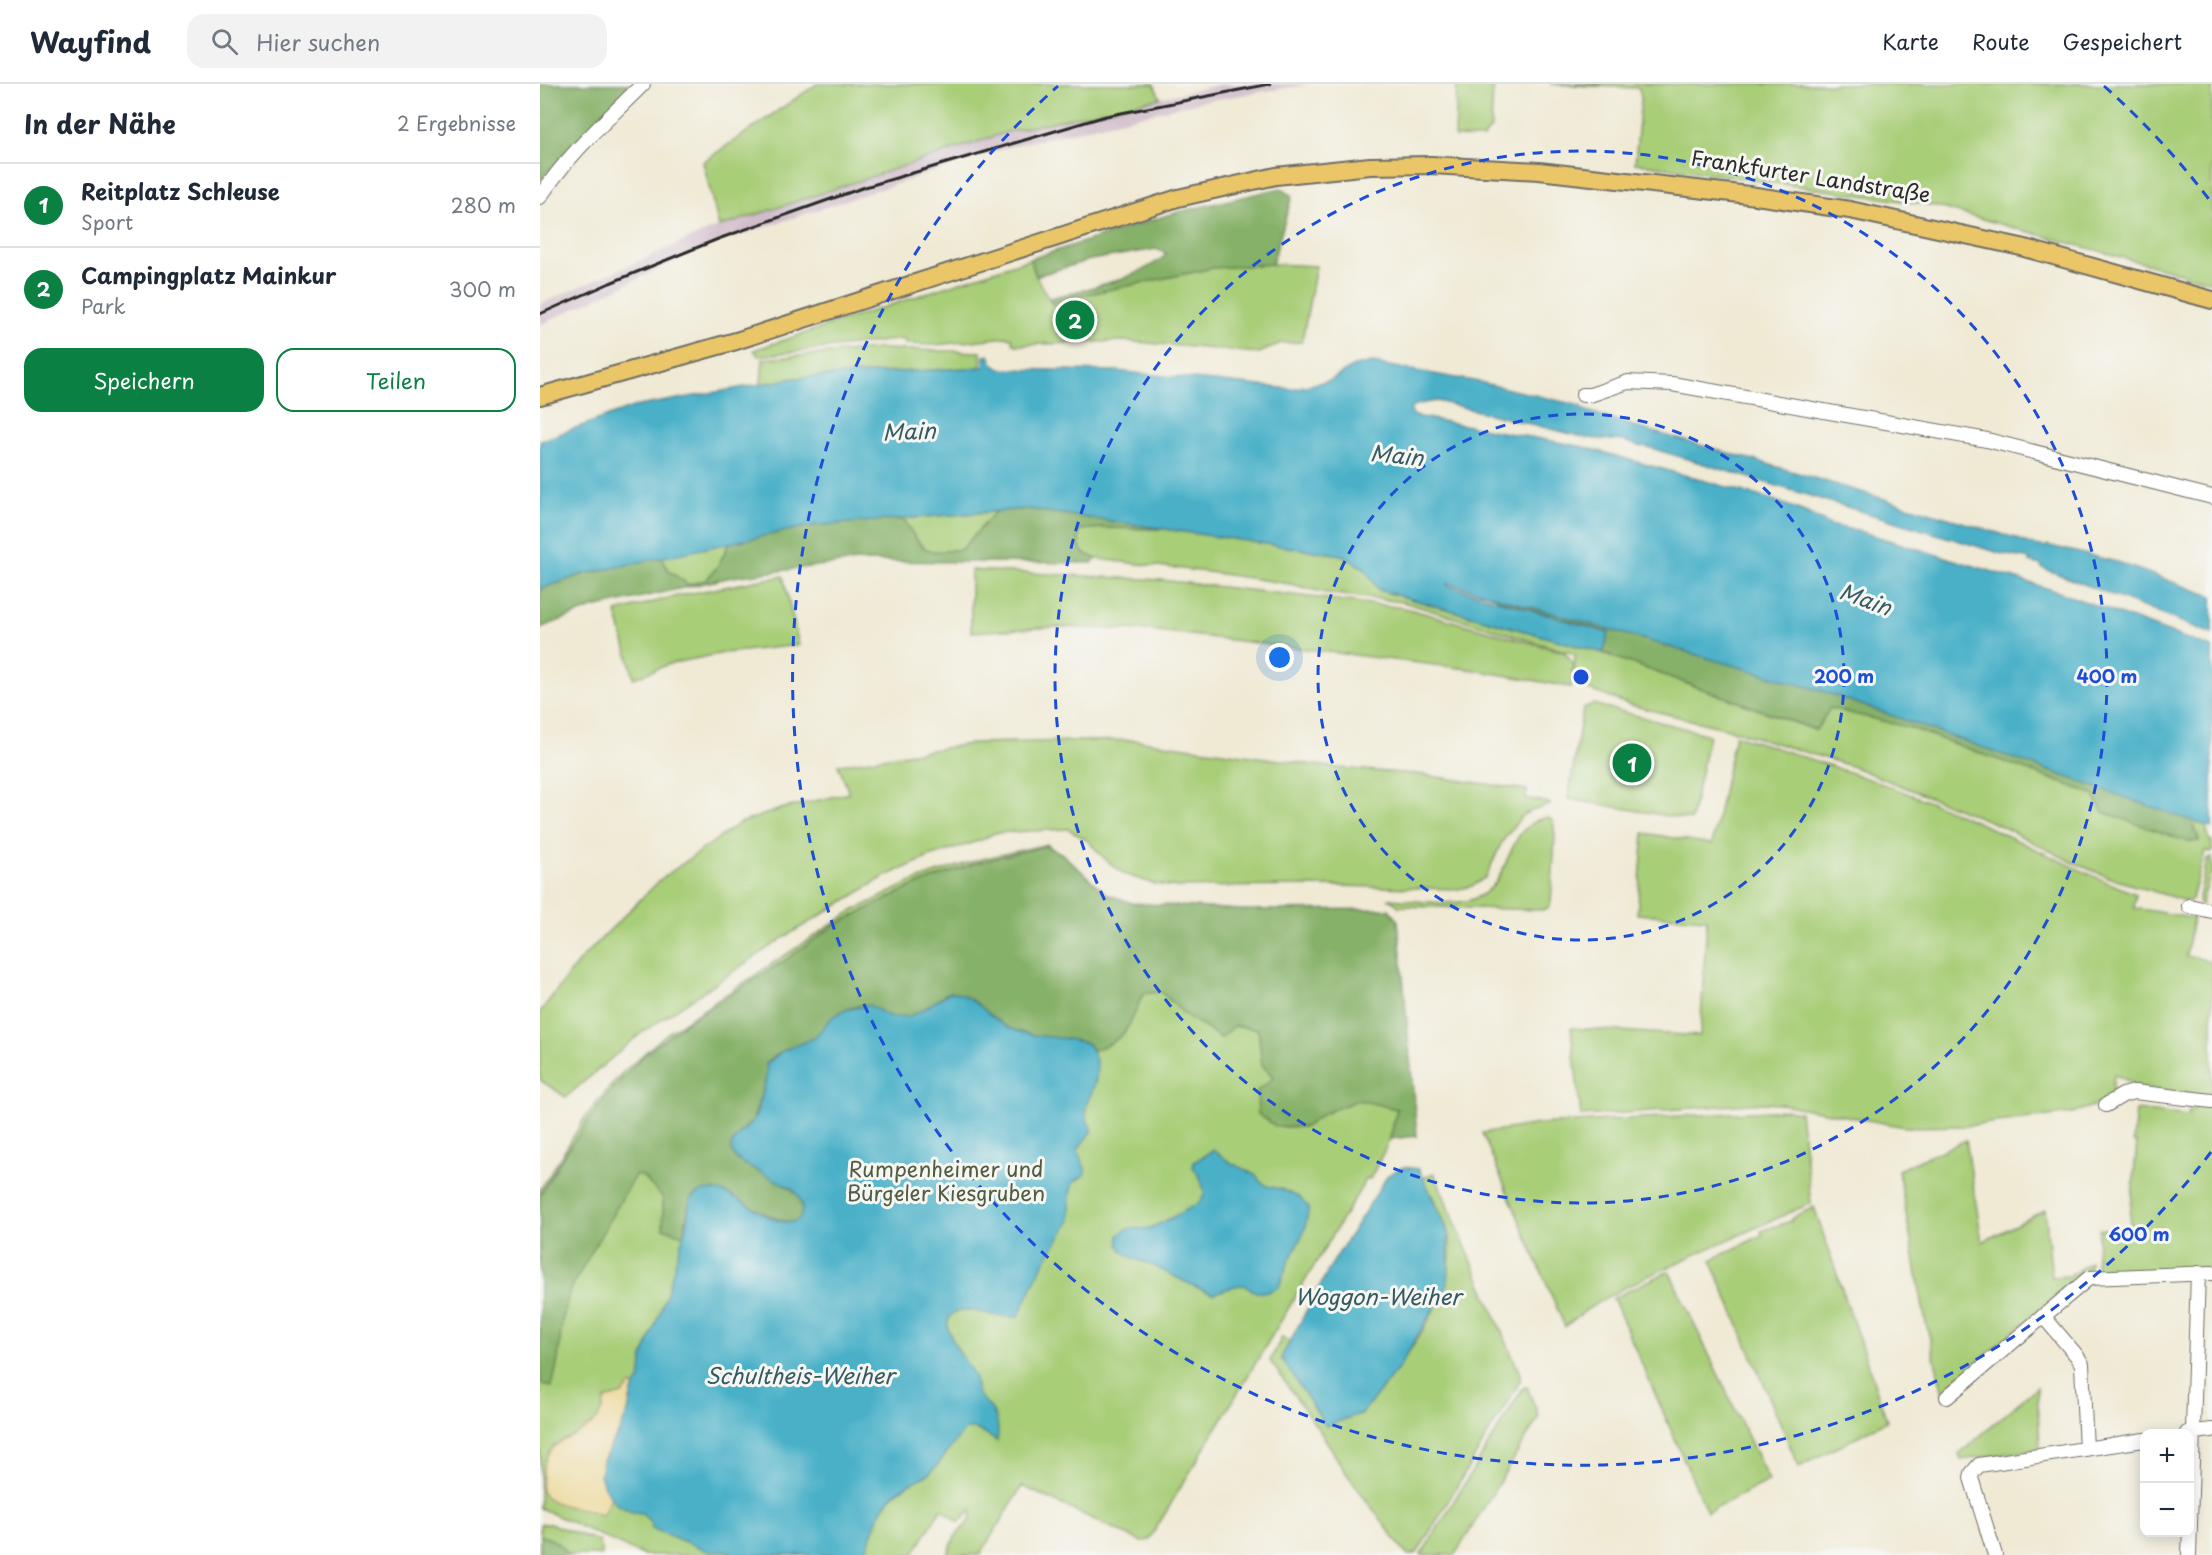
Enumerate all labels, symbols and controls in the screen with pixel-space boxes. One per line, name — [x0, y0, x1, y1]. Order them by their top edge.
search box — [187, 14, 607, 68]
text: Wayfind — [30, 20, 151, 63]
icon: search — [208, 25, 241, 58]
text: Hier suchen — [256, 25, 380, 58]
text: Karte — [1882, 25, 1939, 57]
text: Route — [1972, 25, 2030, 57]
text: Gespeichert — [2063, 25, 2182, 57]
text: In der Nähe — [24, 104, 176, 143]
text: 2 Ergebnisse — [397, 108, 516, 138]
street label: Frankfurter Landstraße — [1689, 140, 1933, 210]
text: Reitplatz Schleuse — [81, 174, 280, 207]
text: 1 — [39, 190, 48, 220]
text: 280 m — [451, 190, 516, 220]
text: Sport — [81, 207, 133, 237]
text: Campingplatz Mainkur — [81, 258, 336, 291]
text: 2 — [36, 274, 51, 304]
text: 300 m — [449, 274, 516, 304]
text: Park — [81, 291, 126, 321]
pin: 2 — [1056, 298, 1094, 342]
button: Speichern — [24, 348, 264, 412]
button: Teilen — [276, 348, 516, 412]
water label: Main — [882, 413, 938, 447]
water label: Main — [1369, 435, 1427, 473]
water label: Main — [1835, 573, 1898, 623]
your location — [1265, 643, 1294, 672]
text: 200 m — [1814, 662, 1874, 689]
text: 400 m — [2077, 662, 2137, 689]
centre of rings — [1571, 667, 1591, 687]
pin: 1 — [1612, 740, 1652, 786]
park label: Rumpenheimer und Bürgeler Kiesgruben — [847, 1152, 1045, 1208]
text: 600 m — [2108, 1220, 2170, 1247]
water label: Woggon-Weiher — [1295, 1279, 1464, 1312]
water label: Schultheis-Weiher — [706, 1358, 897, 1391]
map controls — [2140, 1429, 2194, 1537]
button: + — [2140, 1429, 2194, 1483]
button: − — [2140, 1483, 2194, 1537]

